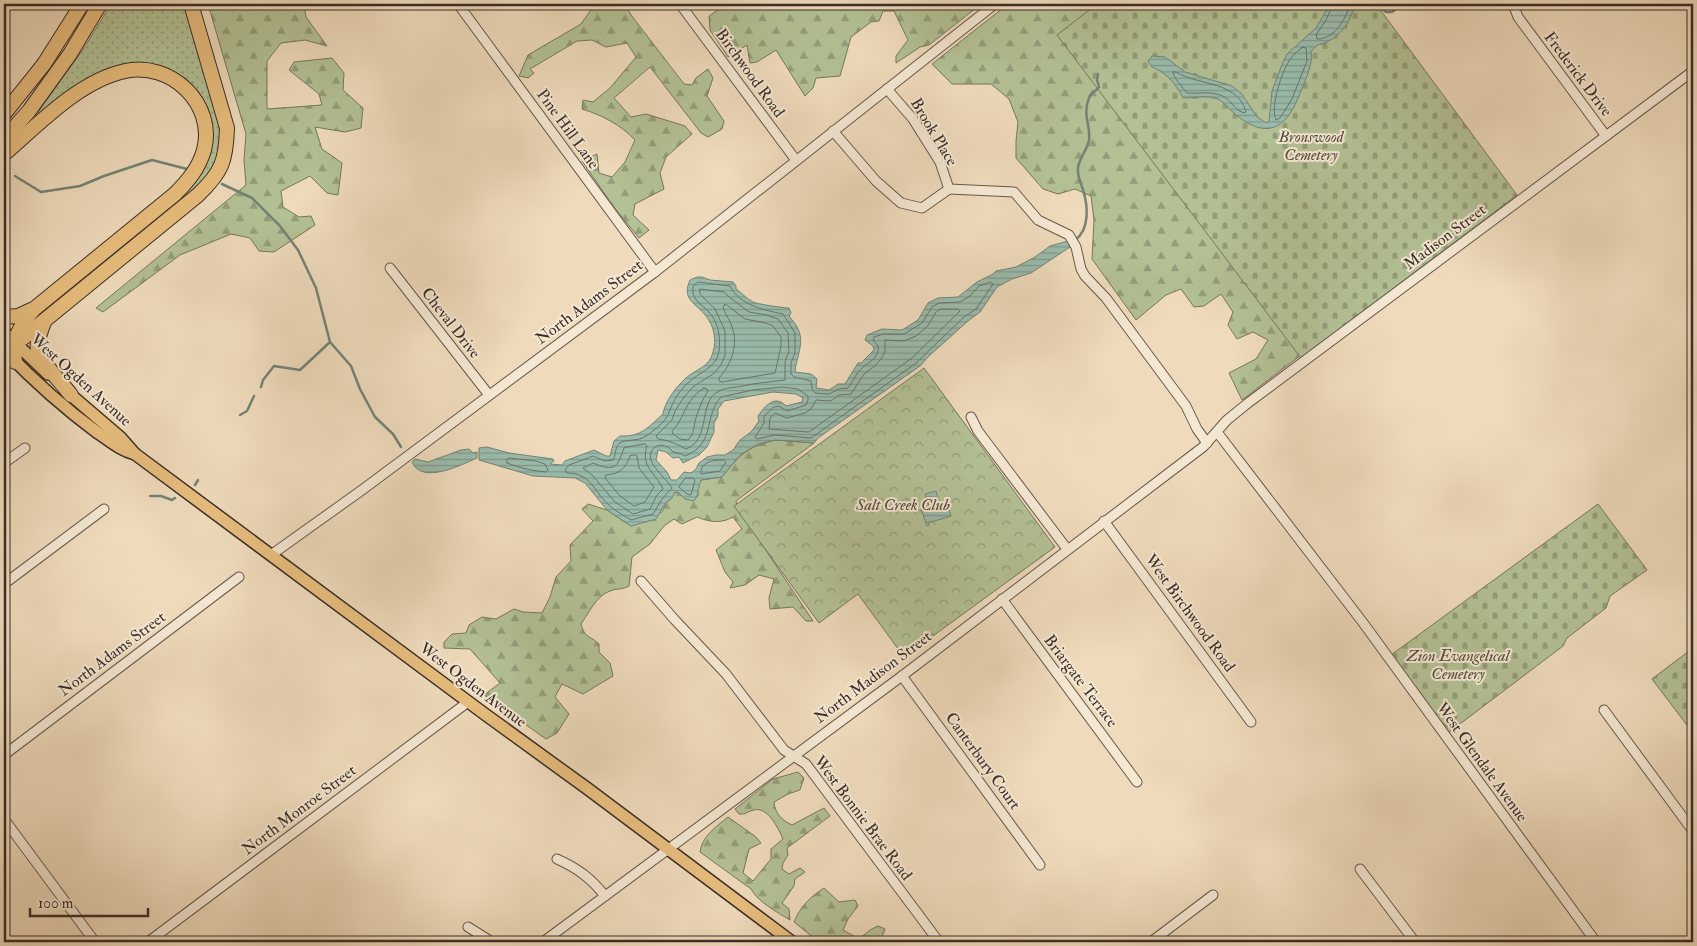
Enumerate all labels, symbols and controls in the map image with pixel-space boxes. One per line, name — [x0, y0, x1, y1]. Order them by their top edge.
street label: Birchwood Road — [711, 25, 789, 121]
street label: Frederick Drive — [1540, 28, 1617, 121]
street label: Pine Hill Lane — [532, 85, 604, 173]
street label: Brook Place — [906, 94, 962, 170]
park label: Bronswood Cemetery — [1278, 127, 1345, 165]
street label: Madison Street — [1400, 200, 1490, 274]
street label: North Adams Street — [531, 255, 647, 349]
street label: Cheval Drive — [417, 284, 485, 363]
street label: West Ogden Avenue — [26, 329, 136, 431]
park label: Salt Creek Club — [855, 495, 950, 515]
street label: West Birchwood Road — [1140, 549, 1239, 676]
street label: North Adams Street — [54, 607, 170, 701]
street label: North Madison Street — [810, 626, 936, 728]
street label: Briargate Terrace — [1040, 631, 1123, 732]
street label: West Ogden Avenue — [415, 638, 531, 732]
park label: Zion Evangelical Cemetery — [1406, 646, 1511, 684]
street label: West Glendale Avenue — [1431, 698, 1532, 826]
street label: Canterbury Court — [941, 708, 1025, 814]
street label: West Bonnie Brae Road — [809, 751, 916, 884]
street label: North Monroe Street — [238, 761, 360, 859]
scale bar — [30, 886, 148, 918]
text: 100 m — [38, 894, 74, 913]

